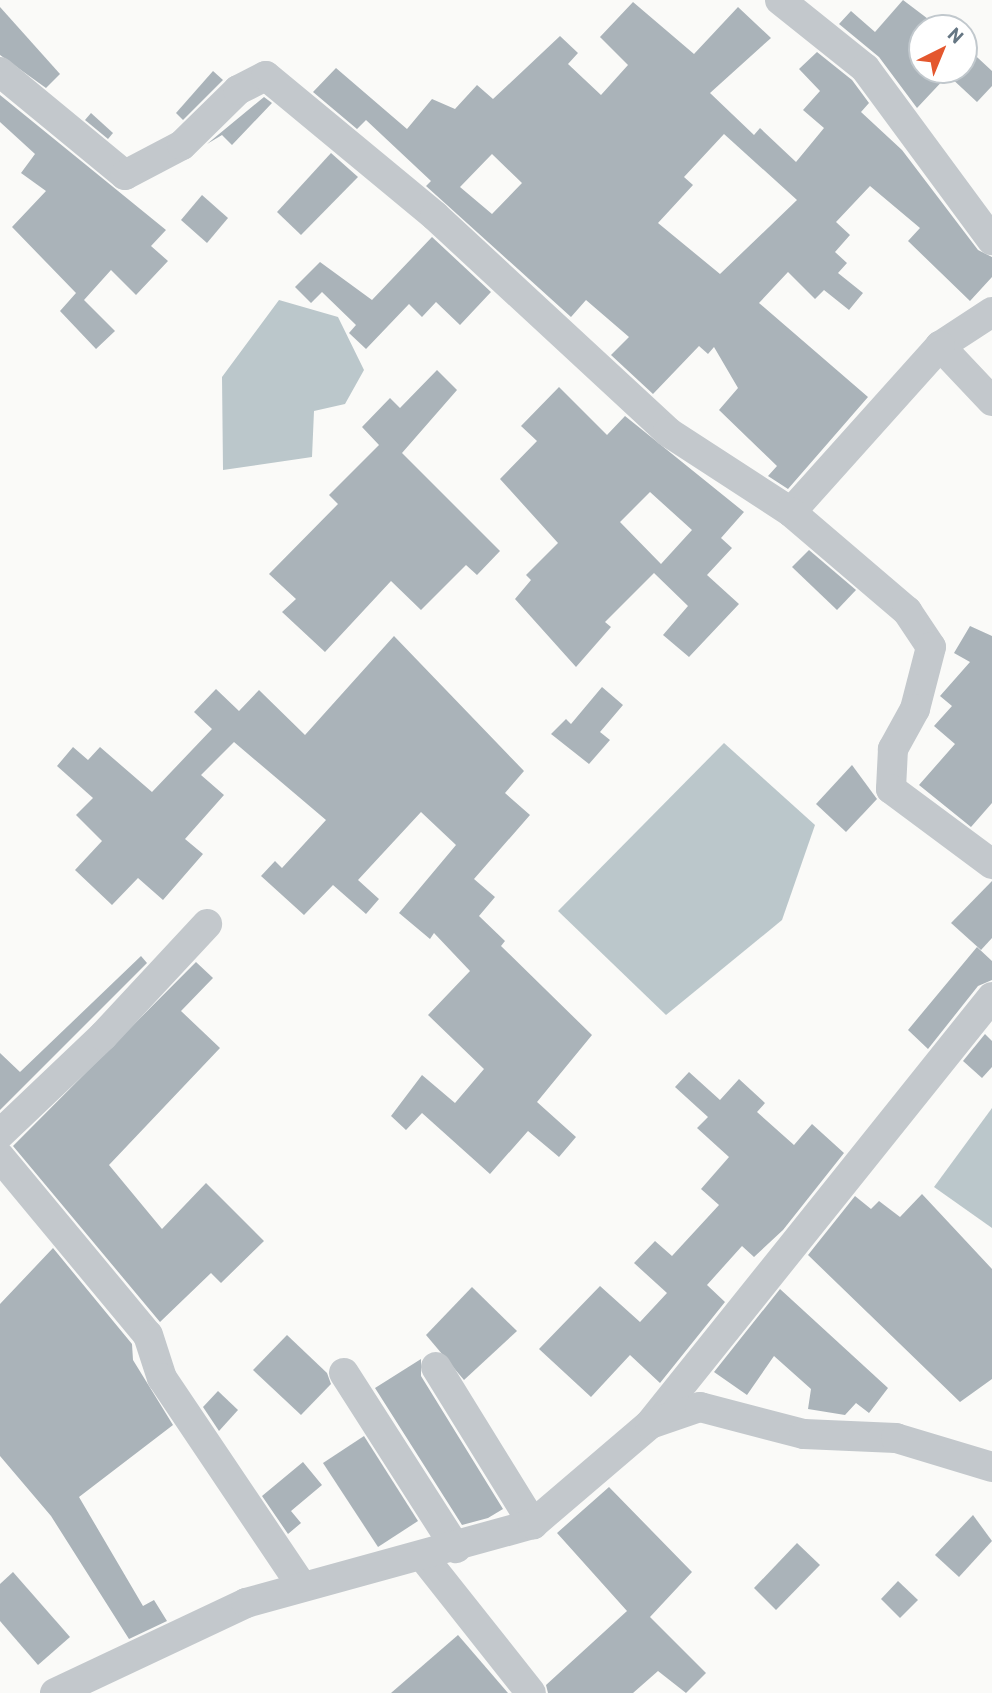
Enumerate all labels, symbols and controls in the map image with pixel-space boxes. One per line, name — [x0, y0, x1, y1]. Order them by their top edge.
north arrow — [908, 14, 978, 84]
text: N — [944, 22, 969, 47]

